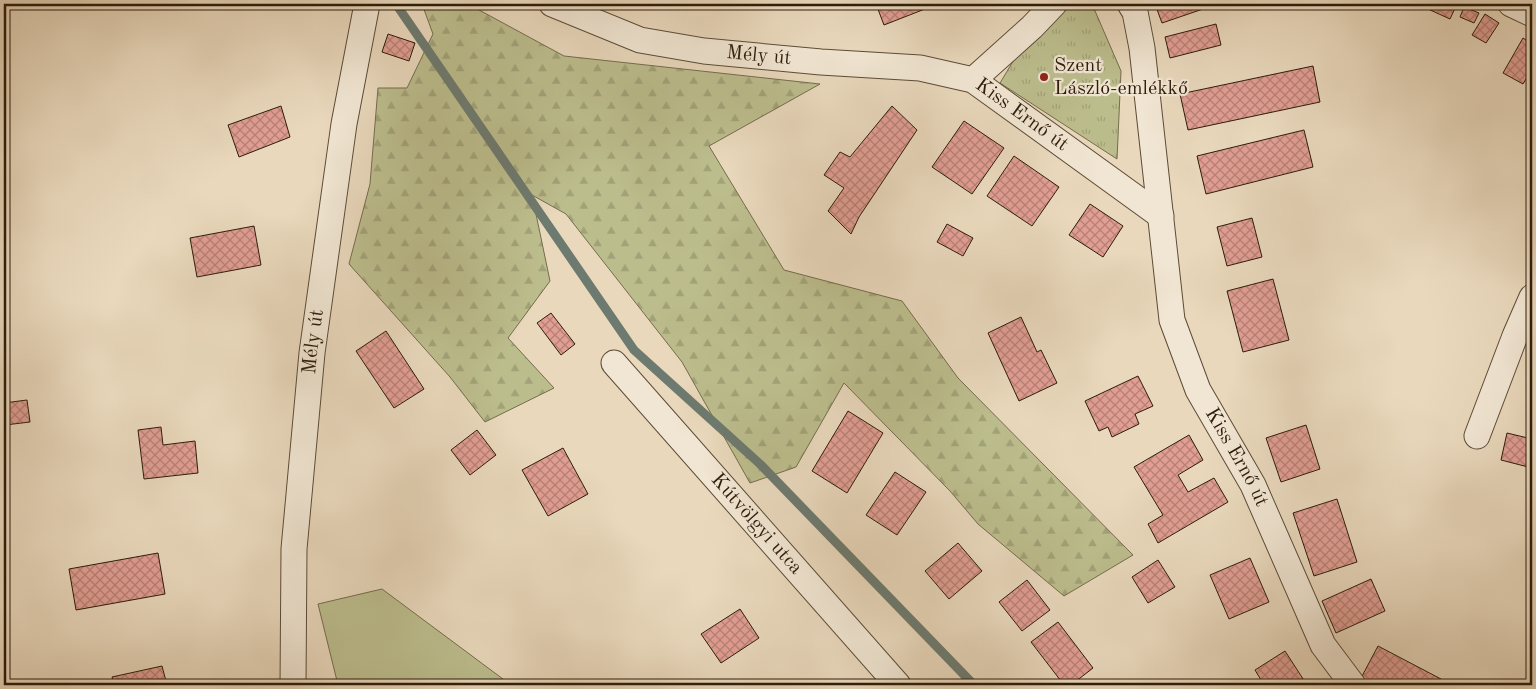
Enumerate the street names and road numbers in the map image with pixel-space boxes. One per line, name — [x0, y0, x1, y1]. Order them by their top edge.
street label: Mély út — [725, 43, 792, 69]
street label: Kiss Ernő út — [971, 75, 1072, 155]
street label: Mély út — [300, 308, 328, 375]
street label: Kiss Ernő út — [1201, 405, 1271, 510]
street label: Kútvölgyi utca — [707, 470, 806, 579]

